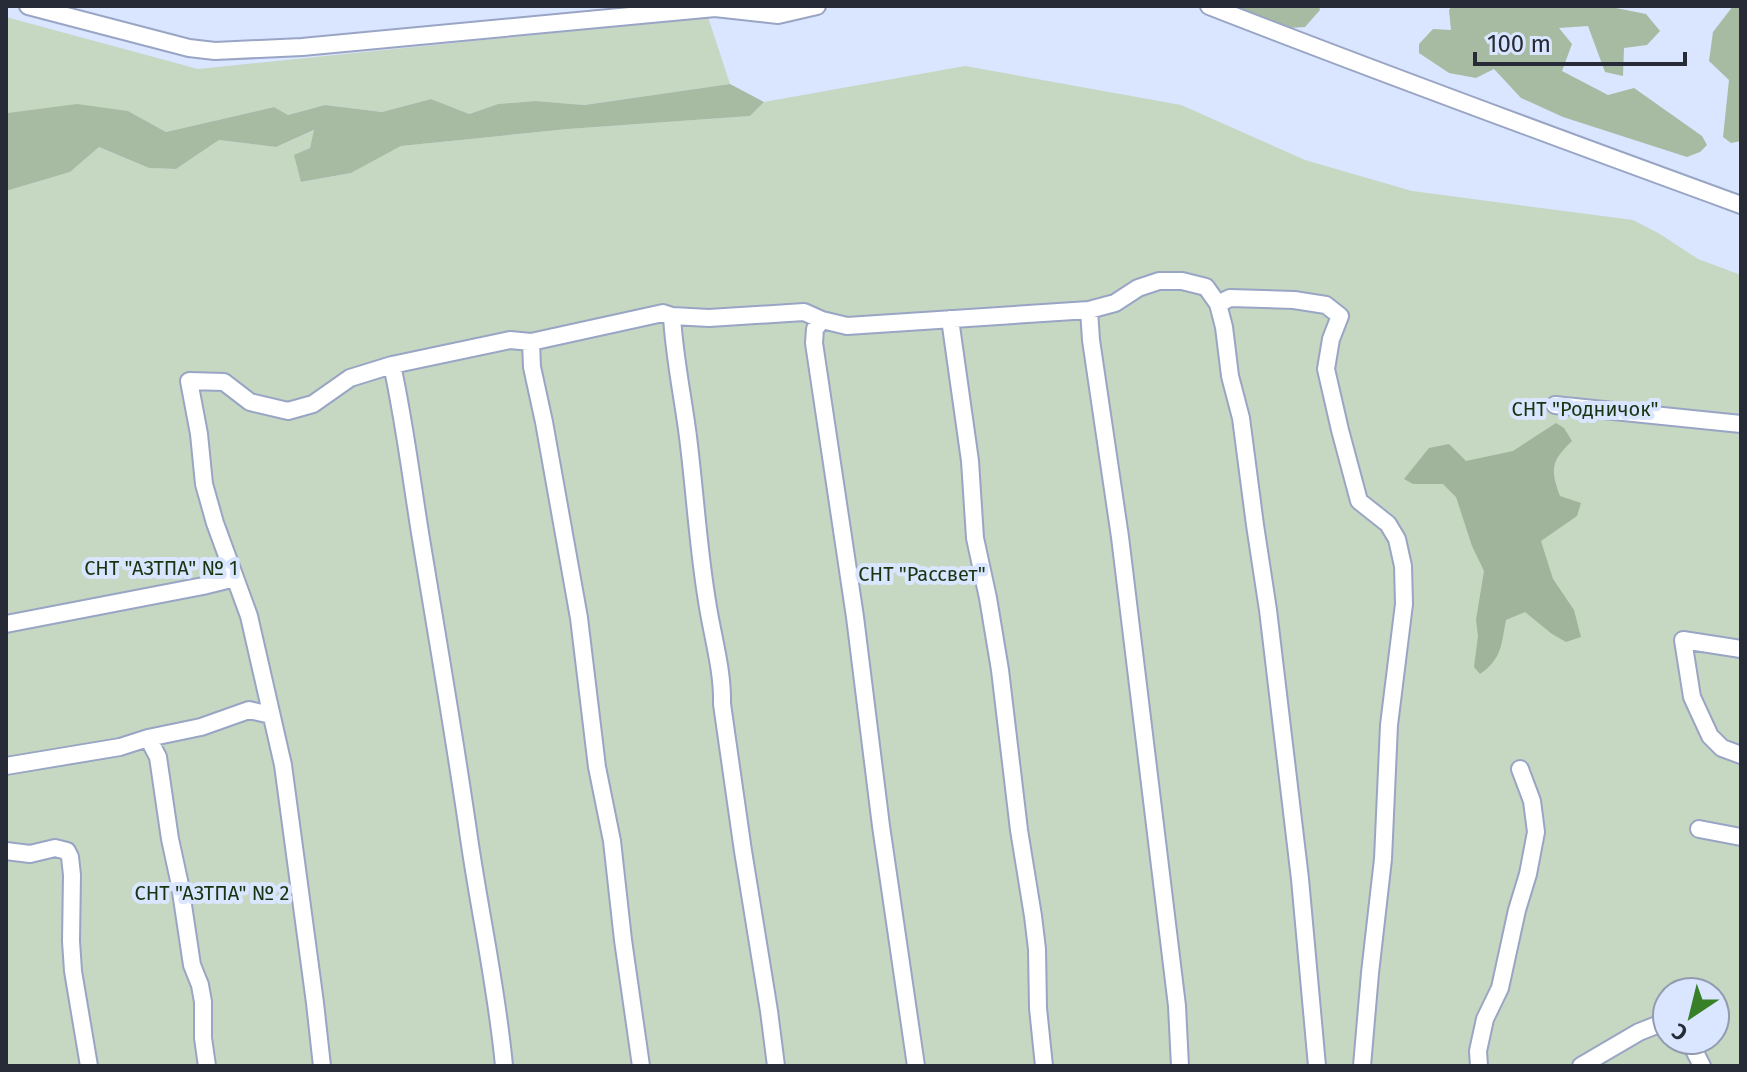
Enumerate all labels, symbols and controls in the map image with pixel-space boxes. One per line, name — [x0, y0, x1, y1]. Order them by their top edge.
scale bar — [1475, 16, 1685, 66]
text: 100 m — [1487, 30, 1551, 58]
park label: СНТ "Родничок" — [1511, 397, 1659, 421]
park label: СНТ "АЗТПА" № 1 — [84, 556, 238, 580]
park label: СНТ "Рассвет" — [858, 562, 986, 586]
park label: СНТ "АЗТПА" № 2 — [135, 881, 289, 905]
north arrow — [1651, 976, 1731, 1056]
text: С — [1667, 1017, 1693, 1047]

